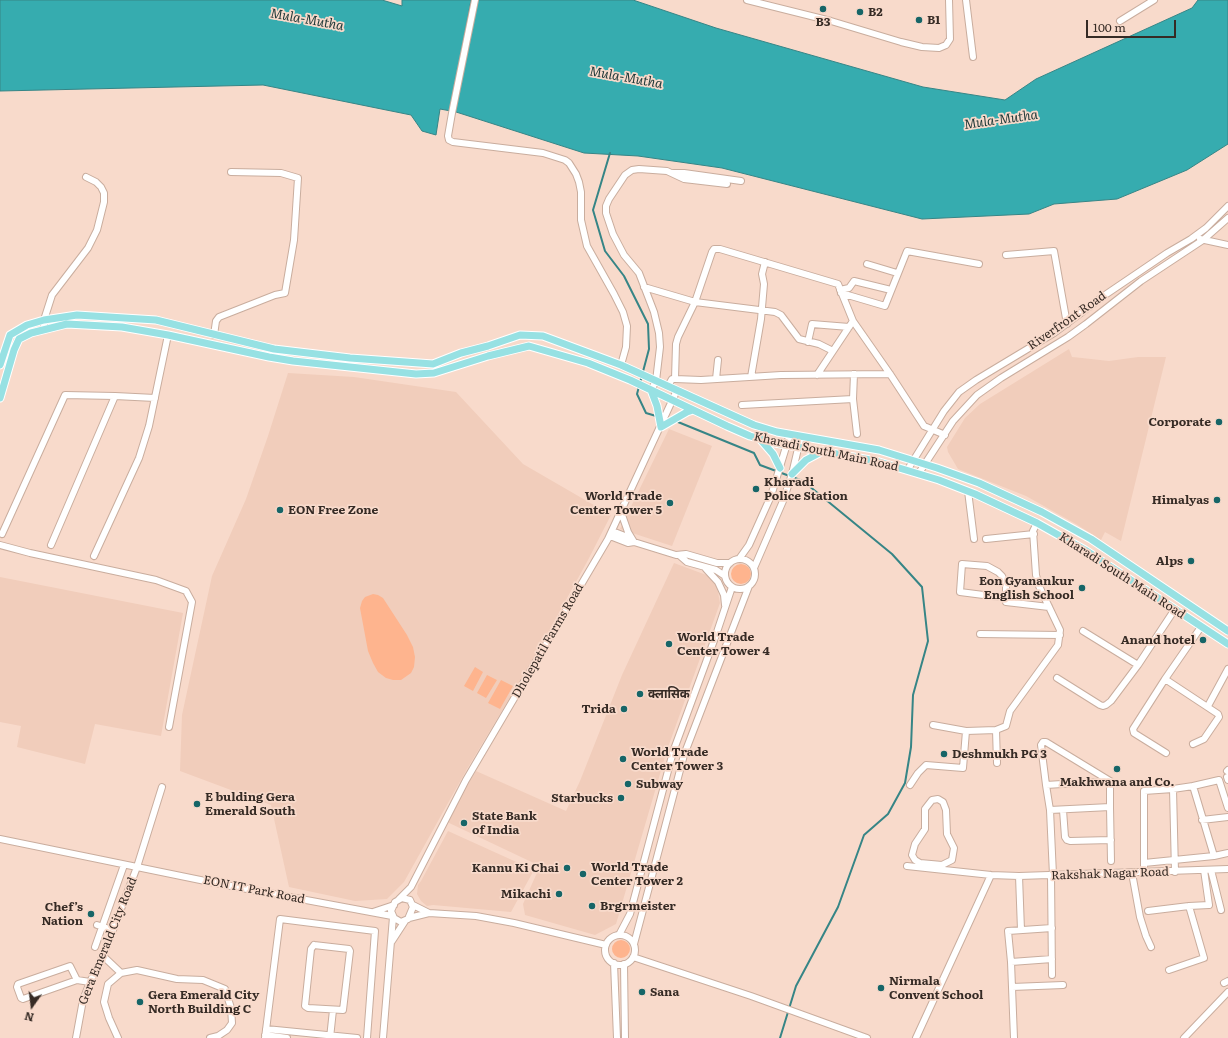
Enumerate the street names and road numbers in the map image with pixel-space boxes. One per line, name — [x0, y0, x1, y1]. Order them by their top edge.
street label: Riverfront Road — [1025, 289, 1109, 353]
street label: Kharadi South Main Road — [752, 430, 900, 474]
street label: Kharadi South Main Road — [1056, 530, 1188, 622]
street label: Dholepatil Farms Road — [509, 581, 587, 701]
street label: Rakshak Nagar Road — [1051, 865, 1169, 883]
street label: EON IT Park Road — [202, 873, 306, 907]
street label: Gera Emerald City Road — [76, 875, 140, 1007]

